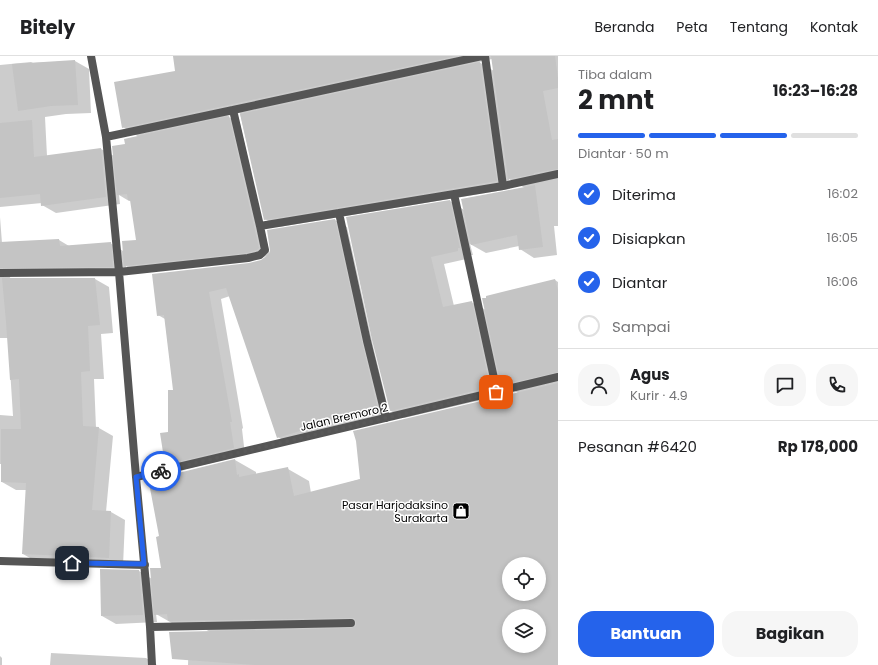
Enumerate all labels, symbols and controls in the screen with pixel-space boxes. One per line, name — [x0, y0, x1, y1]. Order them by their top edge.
text: Bitely — [20, 14, 75, 41]
text: Beranda — [595, 17, 654, 37]
text: Peta — [676, 17, 708, 37]
text: Tentang — [730, 17, 788, 37]
text: Kontak — [810, 17, 858, 37]
text: Tiba dalam — [578, 65, 652, 84]
text: 16:23–16:28 — [773, 80, 858, 101]
text: 2 mnt — [578, 82, 654, 118]
text: Diantar · 50 m — [578, 144, 669, 163]
icon: check — [578, 183, 600, 205]
text: Diterima — [612, 184, 676, 205]
text: 16:02 — [827, 184, 858, 203]
icon: check — [578, 227, 600, 249]
text: Disiapkan — [612, 228, 686, 249]
text: 16:05 — [826, 228, 858, 247]
icon: check — [578, 271, 600, 293]
text: Diantar — [612, 272, 667, 293]
text: 16:06 — [826, 272, 858, 291]
text: Sampai — [612, 316, 670, 337]
button: person — [578, 364, 620, 406]
text: Agus — [630, 364, 670, 385]
button: chat — [764, 364, 806, 406]
button: phone — [816, 364, 858, 406]
pin — [479, 375, 513, 409]
icon: bag — [485, 381, 507, 403]
text: Kurir · 4.9 — [630, 386, 688, 405]
street label: Jalan Bremoro 2 — [298, 399, 390, 435]
text: Pesanan #6420 — [578, 436, 697, 457]
text: Rp 178,000 — [778, 436, 858, 457]
courier — [141, 451, 181, 491]
icon: bike — [150, 460, 172, 482]
place label: Pasar Harjodaksino Surakarta — [342, 497, 448, 526]
shop icon: Pasar Harjodaksino Surakarta — [451, 501, 471, 521]
pin — [55, 546, 89, 580]
icon: home — [61, 552, 83, 574]
map controls — [502, 557, 546, 653]
button: locate — [502, 557, 546, 601]
button: layers — [502, 609, 546, 653]
button: Bantuan — [578, 611, 714, 657]
button: Bagikan — [722, 611, 858, 657]

